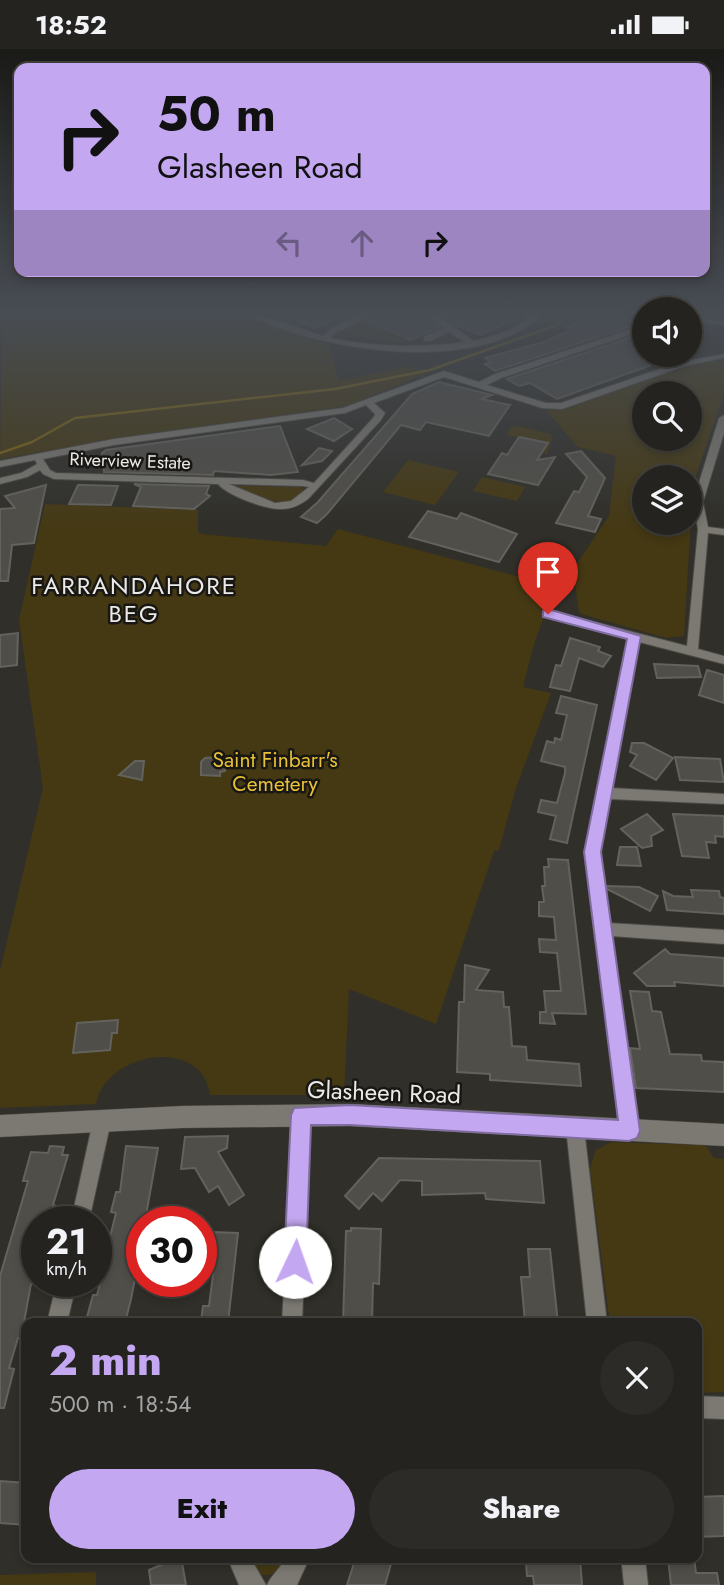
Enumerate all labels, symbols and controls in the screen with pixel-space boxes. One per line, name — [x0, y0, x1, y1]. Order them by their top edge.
text: 18:52 — [35, 6, 107, 44]
text: 50 m — [157, 79, 276, 149]
icon: right — [42, 91, 133, 182]
text: Glasheen Road — [157, 144, 363, 190]
icon: left — [270, 224, 308, 262]
icon: ahead — [343, 224, 381, 262]
icon: right — [416, 224, 454, 262]
map controls — [632, 297, 702, 535]
button: sound — [632, 297, 702, 367]
button: search — [632, 381, 702, 451]
street label: Riverview Estate — [69, 446, 191, 476]
button: layers — [632, 465, 702, 535]
pin — [518, 542, 578, 614]
icon: arrive — [529, 553, 567, 591]
district label: FARRANDAHORE BEG — [31, 568, 237, 631]
park label: Saint Finbarr's Cemetery — [212, 745, 338, 799]
street label: Glasheen Road — [306, 1072, 462, 1112]
speed limit sign: 30 — [126, 1206, 217, 1297]
text: 21 — [46, 1217, 87, 1267]
position arrow — [258, 1225, 332, 1299]
text: km/h — [46, 1256, 87, 1282]
text: 2 min — [49, 1330, 162, 1391]
button: close — [600, 1341, 674, 1415]
text: 500 m · 18:54 — [49, 1387, 191, 1421]
button: Exit — [49, 1469, 355, 1549]
button: Share — [369, 1469, 674, 1549]

